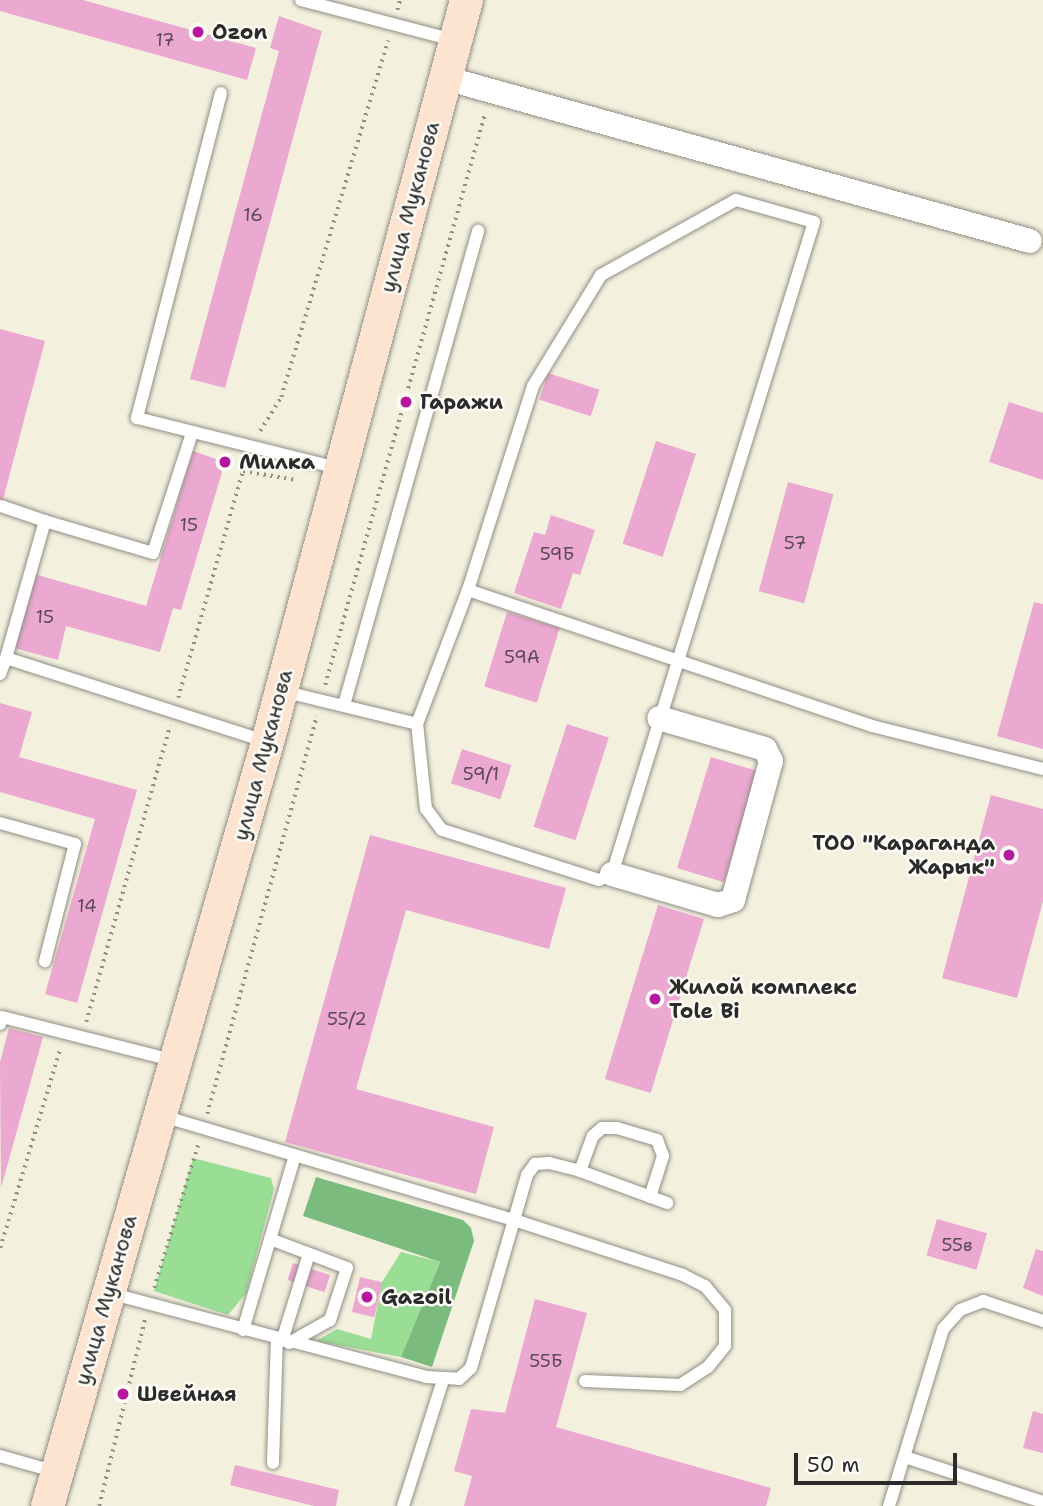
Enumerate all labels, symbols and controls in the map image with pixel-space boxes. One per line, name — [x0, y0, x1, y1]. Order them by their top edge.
place label: Ozon — [212, 19, 267, 45]
marker: Ozon — [190, 24, 206, 40]
house number: 17 — [155, 29, 175, 51]
street label: улица Муканова — [375, 119, 445, 295]
house number: 16 — [243, 204, 263, 226]
place label: Гаражи — [420, 389, 503, 415]
marker: Гаражи — [398, 394, 414, 410]
place label: Милка — [239, 449, 315, 475]
marker: Милка — [217, 454, 233, 470]
house number: 15 — [180, 514, 198, 536]
house number: 57 — [784, 532, 806, 554]
house number: 59Б — [540, 543, 574, 565]
house number: 15 — [36, 606, 54, 628]
house number: 59A — [504, 646, 540, 668]
street label: улица Муканова — [228, 667, 298, 843]
house number: 59/1 — [463, 763, 499, 785]
place label: ТОО "Караганда Жарык" — [812, 830, 995, 880]
marker: ТОО "Караганда Жарык" — [1001, 847, 1017, 863]
house number: 14 — [77, 895, 97, 917]
place label: Жилой комплекс Tole Bi — [669, 974, 857, 1024]
marker: Жилой комплекс Tole Bi — [647, 991, 663, 1007]
house number: 55/2 — [327, 1008, 367, 1030]
street label: улица Муканова — [70, 1212, 142, 1388]
house number: 55в — [942, 1234, 972, 1256]
place label: Gazoil — [381, 1284, 452, 1310]
marker: Gazoil — [359, 1289, 375, 1305]
house number: 55Б — [529, 1350, 563, 1372]
place label: Швейная — [137, 1381, 237, 1407]
marker: Швейная — [115, 1386, 131, 1402]
scale bar — [798, 1440, 961, 1484]
text: 50 m — [807, 1451, 860, 1479]

